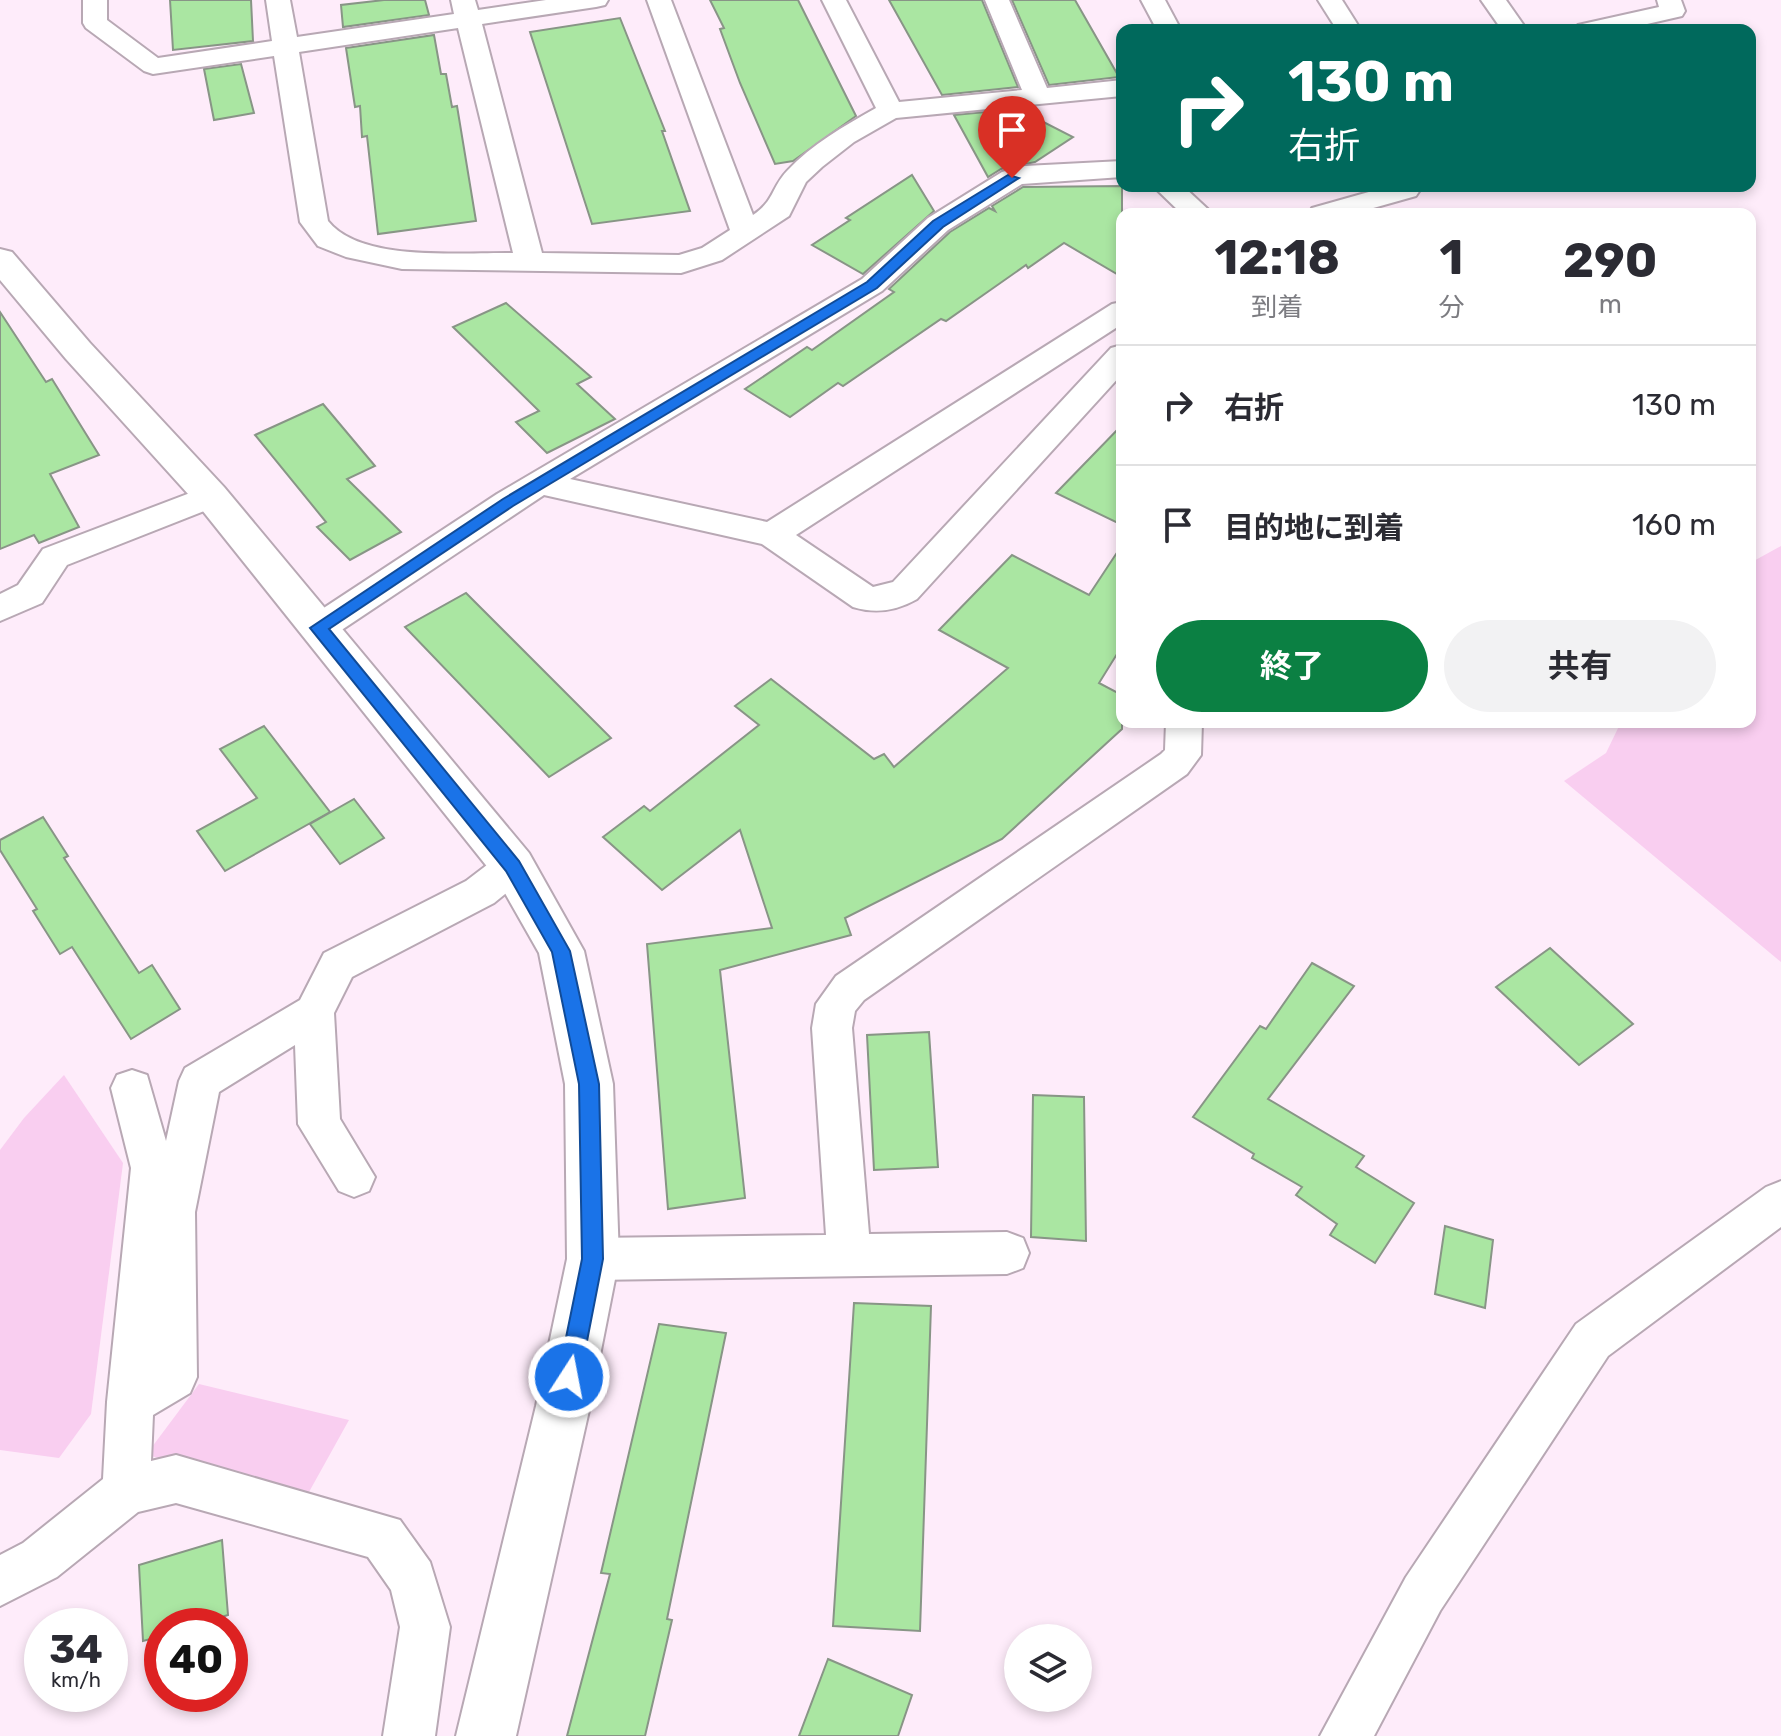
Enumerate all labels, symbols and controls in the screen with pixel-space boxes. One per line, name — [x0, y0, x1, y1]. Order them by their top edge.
text: 130 m — [1288, 49, 1454, 115]
icon: right — [1156, 56, 1260, 160]
pin — [978, 96, 1046, 178]
icon: arrive — [990, 108, 1034, 152]
text: 右折 — [1288, 124, 1360, 167]
text: 12:18 — [1214, 229, 1340, 286]
text: 1 — [1439, 229, 1463, 286]
text: 290 — [1563, 232, 1658, 289]
text: m — [1599, 289, 1622, 320]
text: 到着 — [1251, 292, 1303, 323]
text: 分 — [1438, 292, 1464, 323]
icon: right — [1156, 383, 1200, 427]
text: 130 m — [1632, 387, 1716, 423]
text: 右折 — [1224, 390, 1284, 426]
icon: arrive — [1156, 503, 1200, 547]
text: 160 m — [1632, 507, 1716, 543]
text: 目的地に到着 — [1224, 510, 1404, 546]
button: 終了 — [1156, 620, 1428, 712]
button: 共有 — [1444, 620, 1716, 712]
position arrow — [527, 1335, 611, 1419]
speed limit sign: 40 — [144, 1608, 248, 1712]
map controls — [1004, 1624, 1092, 1712]
button: layers — [1004, 1624, 1092, 1712]
text: 34 — [49, 1626, 103, 1673]
text: km/h — [51, 1668, 101, 1692]

